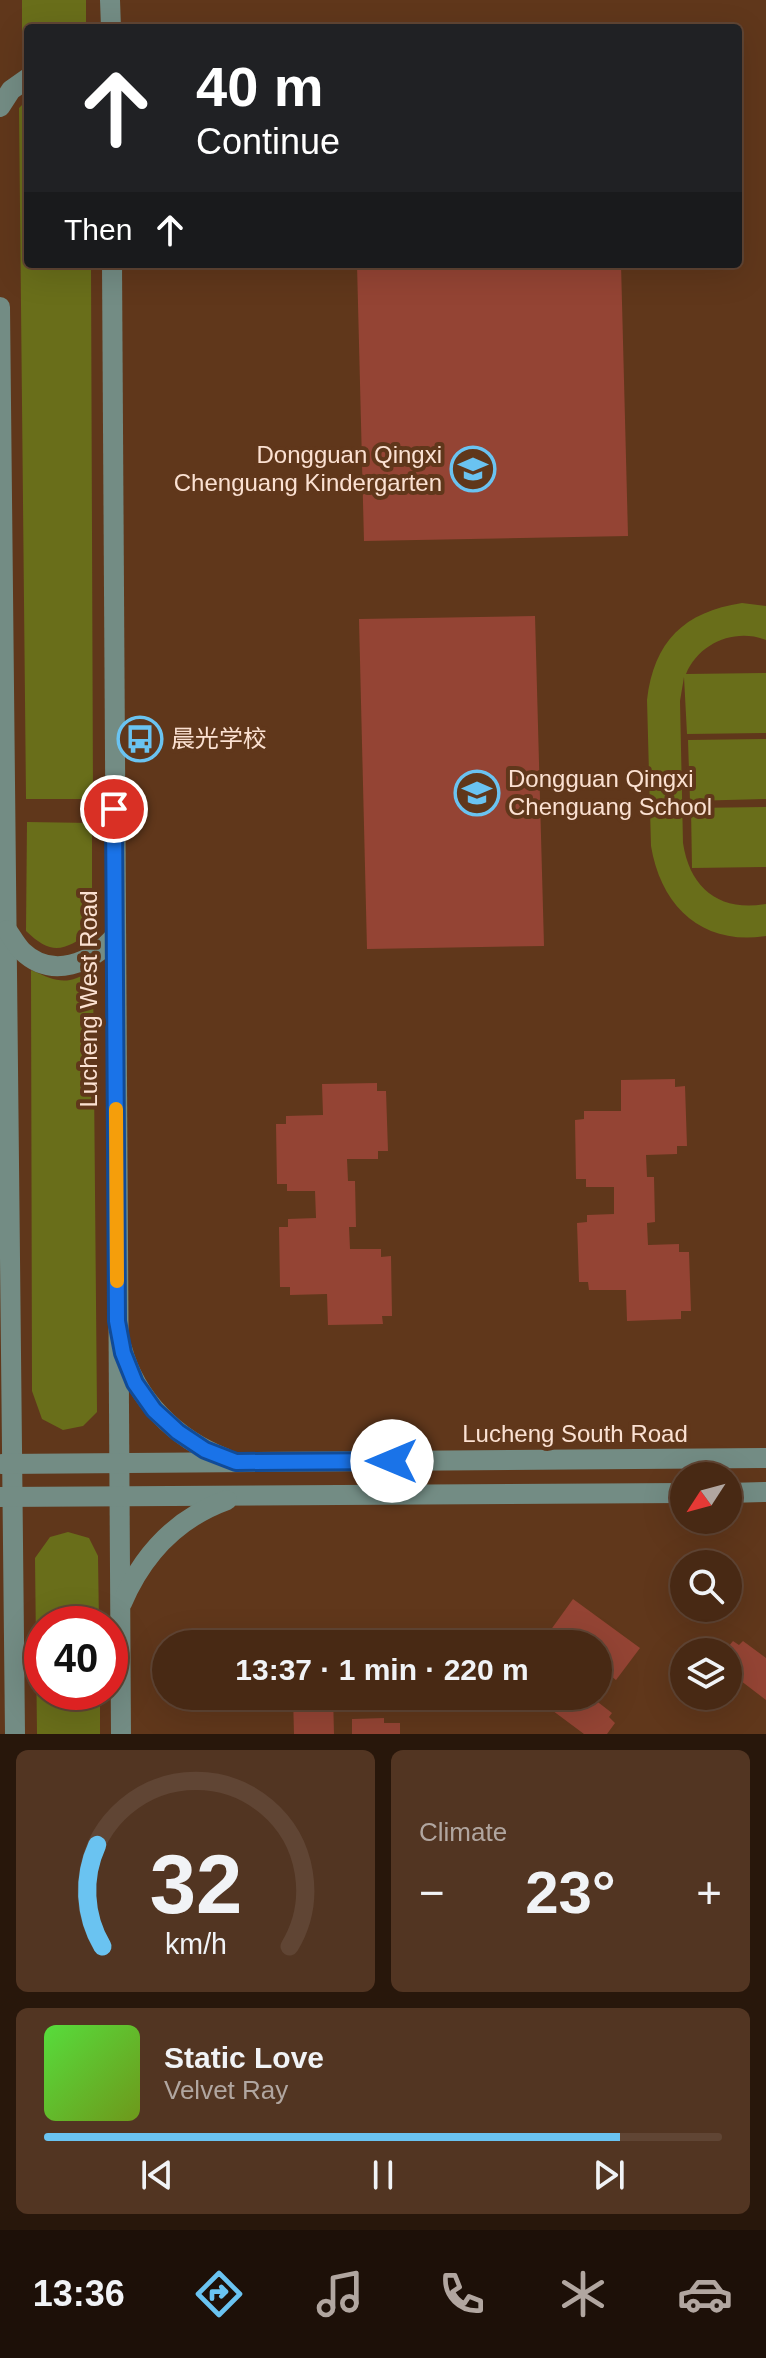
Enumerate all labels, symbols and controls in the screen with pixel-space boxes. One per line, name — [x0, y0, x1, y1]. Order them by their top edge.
text: 40 m — [196, 55, 324, 118]
icon: ahead — [64, 56, 168, 160]
text: Continue — [196, 121, 340, 162]
icon: ahead — [148, 208, 192, 252]
text: Then — [64, 213, 132, 246]
place label: Dongguan Qingxi Chenguang Kindergarten — [174, 441, 442, 496]
school or university icon: Dongguan Qingxi Chenguang Kindergarten — [449, 445, 497, 493]
bus stop icon: 晨光学校 — [116, 715, 164, 763]
place label: 晨光学校 — [171, 725, 267, 752]
place label: Dongguan Qingxi Chenguang School — [508, 765, 712, 820]
school or university icon: Dongguan Qingxi Chenguang School — [453, 769, 501, 817]
pin — [80, 775, 148, 843]
icon: arrive — [92, 787, 136, 831]
street label: Lucheng West Road — [75, 890, 102, 1108]
position arrow — [350, 1419, 434, 1503]
street label: Lucheng South Road — [462, 1420, 688, 1447]
north arrow — [670, 1462, 742, 1534]
map controls — [670, 1462, 742, 1710]
button: search — [670, 1550, 742, 1622]
speed limit sign: 40 — [24, 1606, 128, 1710]
button: layers — [670, 1638, 742, 1710]
text: 13:37 · 1 min · 220 m — [235, 1653, 529, 1686]
text: Climate — [419, 1817, 507, 1847]
text: 32 — [149, 1838, 242, 1931]
text: 23° — [525, 1859, 616, 1926]
text: − — [419, 1868, 445, 1917]
text: + — [696, 1868, 722, 1917]
text: km/h — [165, 1928, 226, 1960]
text: Static Love — [164, 2041, 324, 2074]
text: Velvet Ray — [164, 2075, 288, 2105]
icon: previous — [135, 2153, 179, 2197]
icon: pause — [361, 2153, 405, 2197]
icon: next — [587, 2153, 631, 2197]
icon: directions — [191, 2266, 247, 2322]
icon: music — [312, 2266, 368, 2322]
icon: phone — [434, 2266, 490, 2322]
icon: climate — [555, 2266, 611, 2322]
icon: car — [677, 2266, 733, 2322]
text: 13:36 — [33, 2273, 125, 2314]

